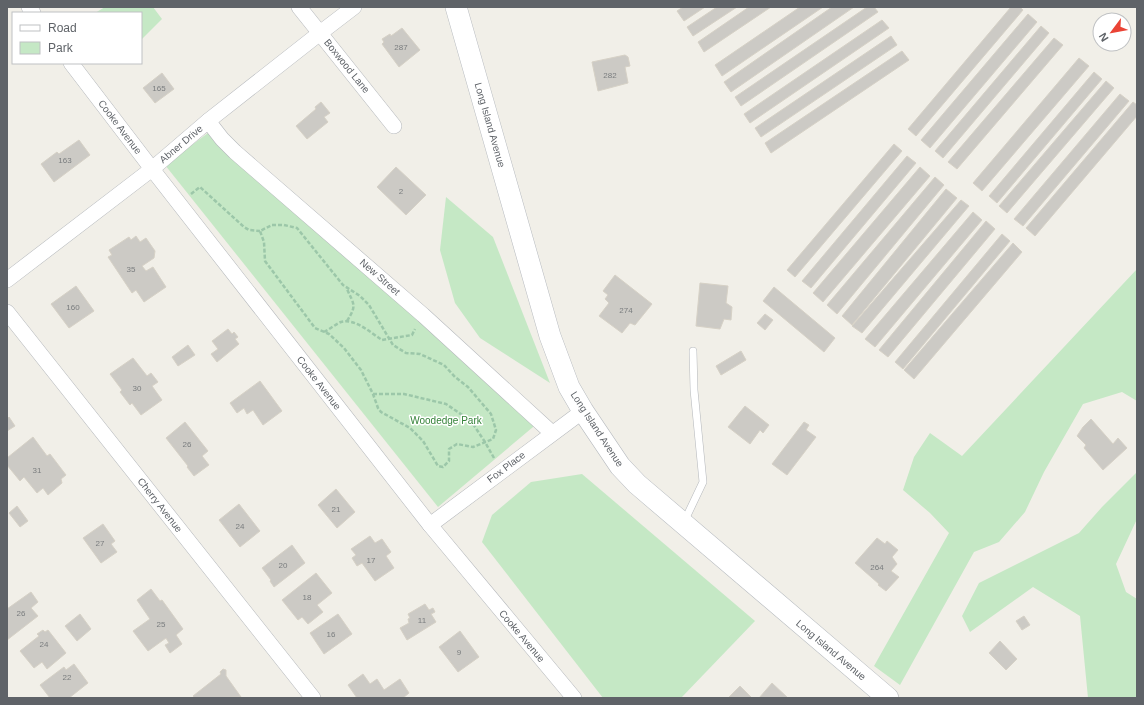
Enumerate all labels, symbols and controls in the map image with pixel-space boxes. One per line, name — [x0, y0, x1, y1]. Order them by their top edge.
legend — [12, 12, 142, 64]
north arrow — [1092, 12, 1132, 52]
text: Road — [48, 21, 77, 35]
text: N — [1096, 31, 1111, 44]
street label: Boxwood Lane — [322, 37, 372, 96]
text: Park — [48, 41, 74, 55]
house number: 287 — [394, 43, 408, 52]
house number: 282 — [603, 71, 617, 80]
street label: Long Island Avenue — [473, 81, 507, 169]
house number: 165 — [152, 84, 166, 93]
street label: Cooke Avenue — [96, 98, 144, 157]
street label: Abner Drive — [157, 123, 205, 165]
house number: 163 — [58, 156, 72, 165]
house number: 2 — [399, 187, 404, 196]
street label: New Street — [358, 257, 402, 298]
house number: 35 — [127, 265, 136, 274]
house number: 160 — [66, 303, 80, 312]
house number: 274 — [619, 306, 633, 315]
street label: Cooke Avenue — [295, 354, 344, 412]
house number: 30 — [133, 384, 142, 393]
street label: Long Island Avenue — [569, 389, 626, 469]
park label: Woodedge Park — [410, 415, 483, 426]
house number: 26 — [183, 440, 192, 449]
street label: Fox Place — [485, 449, 527, 485]
house number: 31 — [33, 466, 42, 475]
street label: Cherry Avenue — [135, 476, 185, 535]
house number: 21 — [332, 505, 341, 514]
house number: 24 — [236, 522, 245, 531]
house number: 27 — [96, 539, 105, 548]
house number: 17 — [367, 556, 376, 565]
house number: 20 — [279, 561, 288, 570]
house number: 264 — [870, 563, 884, 572]
house number: 18 — [303, 593, 312, 602]
street label: Cooke Avenue — [497, 608, 547, 665]
house number: 26 — [17, 609, 26, 618]
house number: 11 — [418, 616, 427, 625]
street label: Long Island Avenue — [794, 618, 868, 683]
house number: 25 — [157, 620, 166, 629]
house number: 16 — [327, 630, 336, 639]
house number: 24 — [40, 640, 49, 649]
house number: 9 — [457, 648, 462, 657]
house number: 22 — [63, 673, 72, 682]

